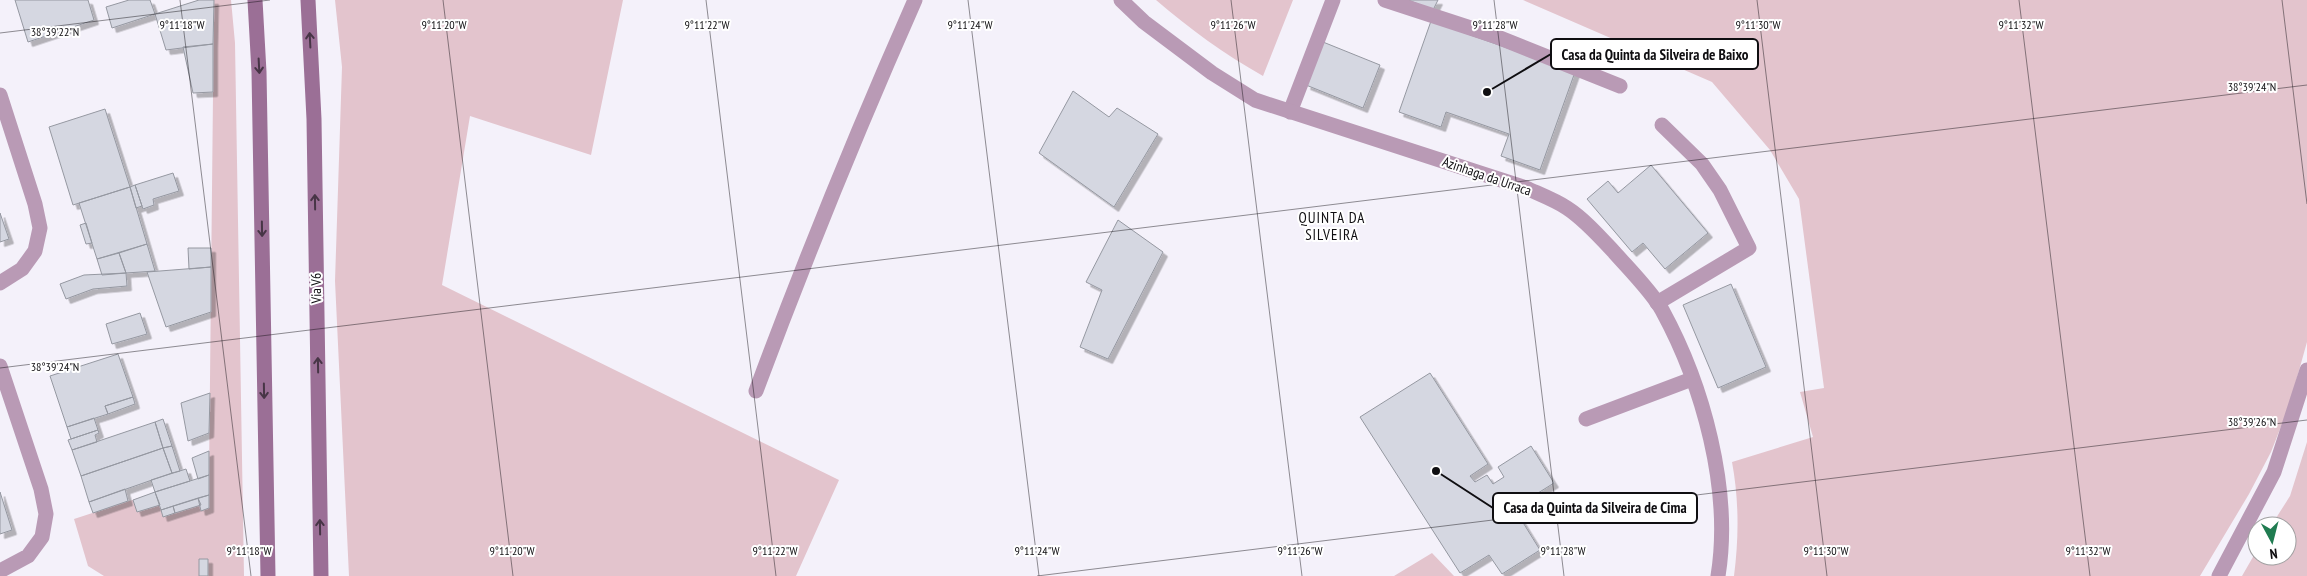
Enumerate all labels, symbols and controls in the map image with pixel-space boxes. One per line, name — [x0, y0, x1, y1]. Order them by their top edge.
text: 9°11'18"W — [159, 17, 205, 32]
text: 9°11'20"W — [421, 17, 467, 32]
text: 9°11'22"W — [684, 17, 730, 32]
text: 9°11'24"W — [947, 17, 993, 32]
text: 9°11'26"W — [1210, 17, 1256, 32]
text: 9°11'28"W — [1472, 17, 1518, 32]
text: 9°11'30"W — [1735, 17, 1781, 32]
text: 9°11'32"W — [1998, 17, 2044, 32]
text: 38°39'22"N — [31, 24, 79, 39]
one-way arrow — [306, 32, 315, 48]
callout: Casa da Quinta da Silveira de Baixo — [1551, 39, 1758, 69]
text: Casa da Quinta da Silveira de Baixo — [1562, 45, 1749, 64]
one-way arrow — [254, 58, 263, 74]
text: 38°39'24"N — [2228, 79, 2276, 94]
street label: Azinhaga da Urraca — [1440, 152, 1534, 200]
one-way arrow — [310, 195, 320, 211]
district label: QUINTA DA SILVEIRA — [1299, 208, 1365, 244]
one-way arrow — [257, 220, 267, 236]
street label: Via V6 — [307, 273, 325, 304]
one-way arrow — [313, 357, 323, 374]
text: 38°39'24"N — [31, 359, 79, 374]
one-way arrow — [259, 382, 269, 399]
text: 38°39'26"N — [2228, 414, 2276, 429]
callout: Casa da Quinta da Silveira de Cima — [1493, 493, 1697, 523]
text: Casa da Quinta da Silveira de Cima — [1503, 498, 1687, 517]
north arrow — [2247, 516, 2297, 566]
one-way arrow — [315, 520, 325, 536]
text: 9°11'18"W — [226, 543, 272, 558]
text: 9°11'20"W — [489, 543, 535, 558]
text: 9°11'22"W — [752, 543, 798, 558]
text: 9°11'24"W — [1014, 543, 1060, 558]
text: 9°11'26"W — [1277, 543, 1323, 558]
text: 9°11'28"W — [1540, 543, 1586, 558]
text: 9°11'30"W — [1803, 543, 1849, 558]
text: 9°11'32"W — [2065, 543, 2111, 558]
text: N — [2269, 545, 2278, 563]

